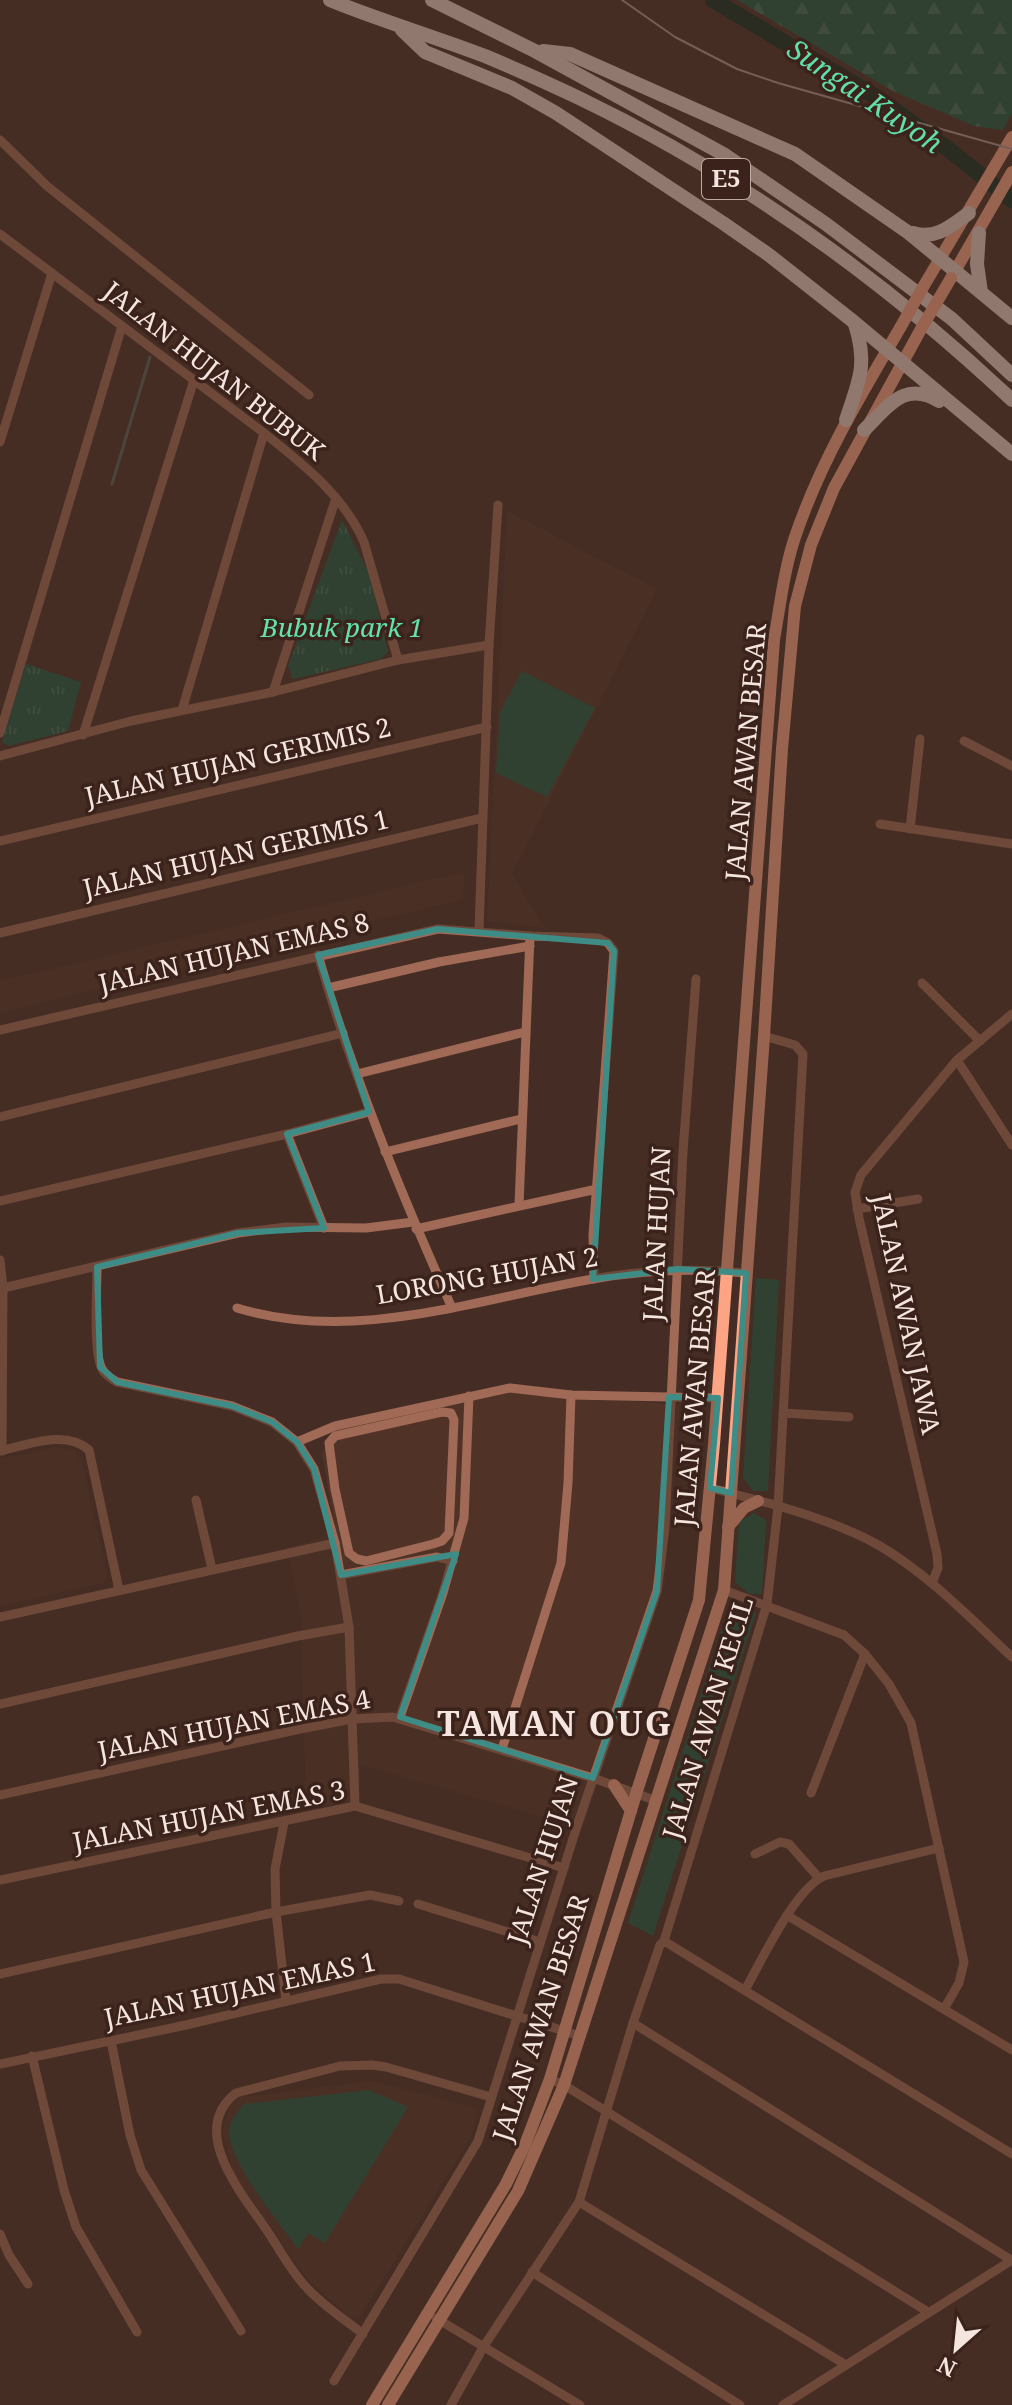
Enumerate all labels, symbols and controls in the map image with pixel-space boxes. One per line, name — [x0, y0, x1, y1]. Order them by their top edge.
water label: Sungai Kuyoh — [780, 29, 951, 161]
road number: E5 — [702, 159, 750, 199]
street label: JALAN HUJAN BUBUK — [96, 272, 333, 469]
park label: Bubuk park 1 — [260, 609, 423, 645]
street label: JALAN AWAN BESAR — [716, 621, 774, 883]
street label: JALAN HUJAN GERIMIS 2 — [80, 708, 394, 814]
street label: JALAN HUJAN GERIMIS 1 — [78, 800, 392, 906]
street label: JALAN HUJAN EMAS 8 — [94, 903, 373, 1001]
street label: JALAN HUJAN — [633, 1145, 679, 1323]
street label: JALAN AWAN JAWA — [864, 1189, 950, 1438]
street label: LORONG HUJAN 2 — [373, 1238, 600, 1312]
street label: JALAN AWAN BESAR — [665, 1267, 723, 1529]
street label: JALAN AWAN KECIL — [653, 1592, 761, 1844]
street label: JALAN HUJAN EMAS 4 — [94, 1680, 373, 1768]
district label: TAMAN OUG — [437, 1700, 673, 1746]
street label: JALAN HUJAN EMAS 3 — [69, 1771, 348, 1859]
street label: JALAN HUJAN — [498, 1771, 586, 1950]
street label: JALAN AWAN BESAR — [483, 1889, 597, 2147]
street label: JALAN HUJAN EMAS 1 — [100, 1943, 379, 2036]
north arrow — [916, 2309, 996, 2389]
text: N — [932, 2350, 961, 2385]

